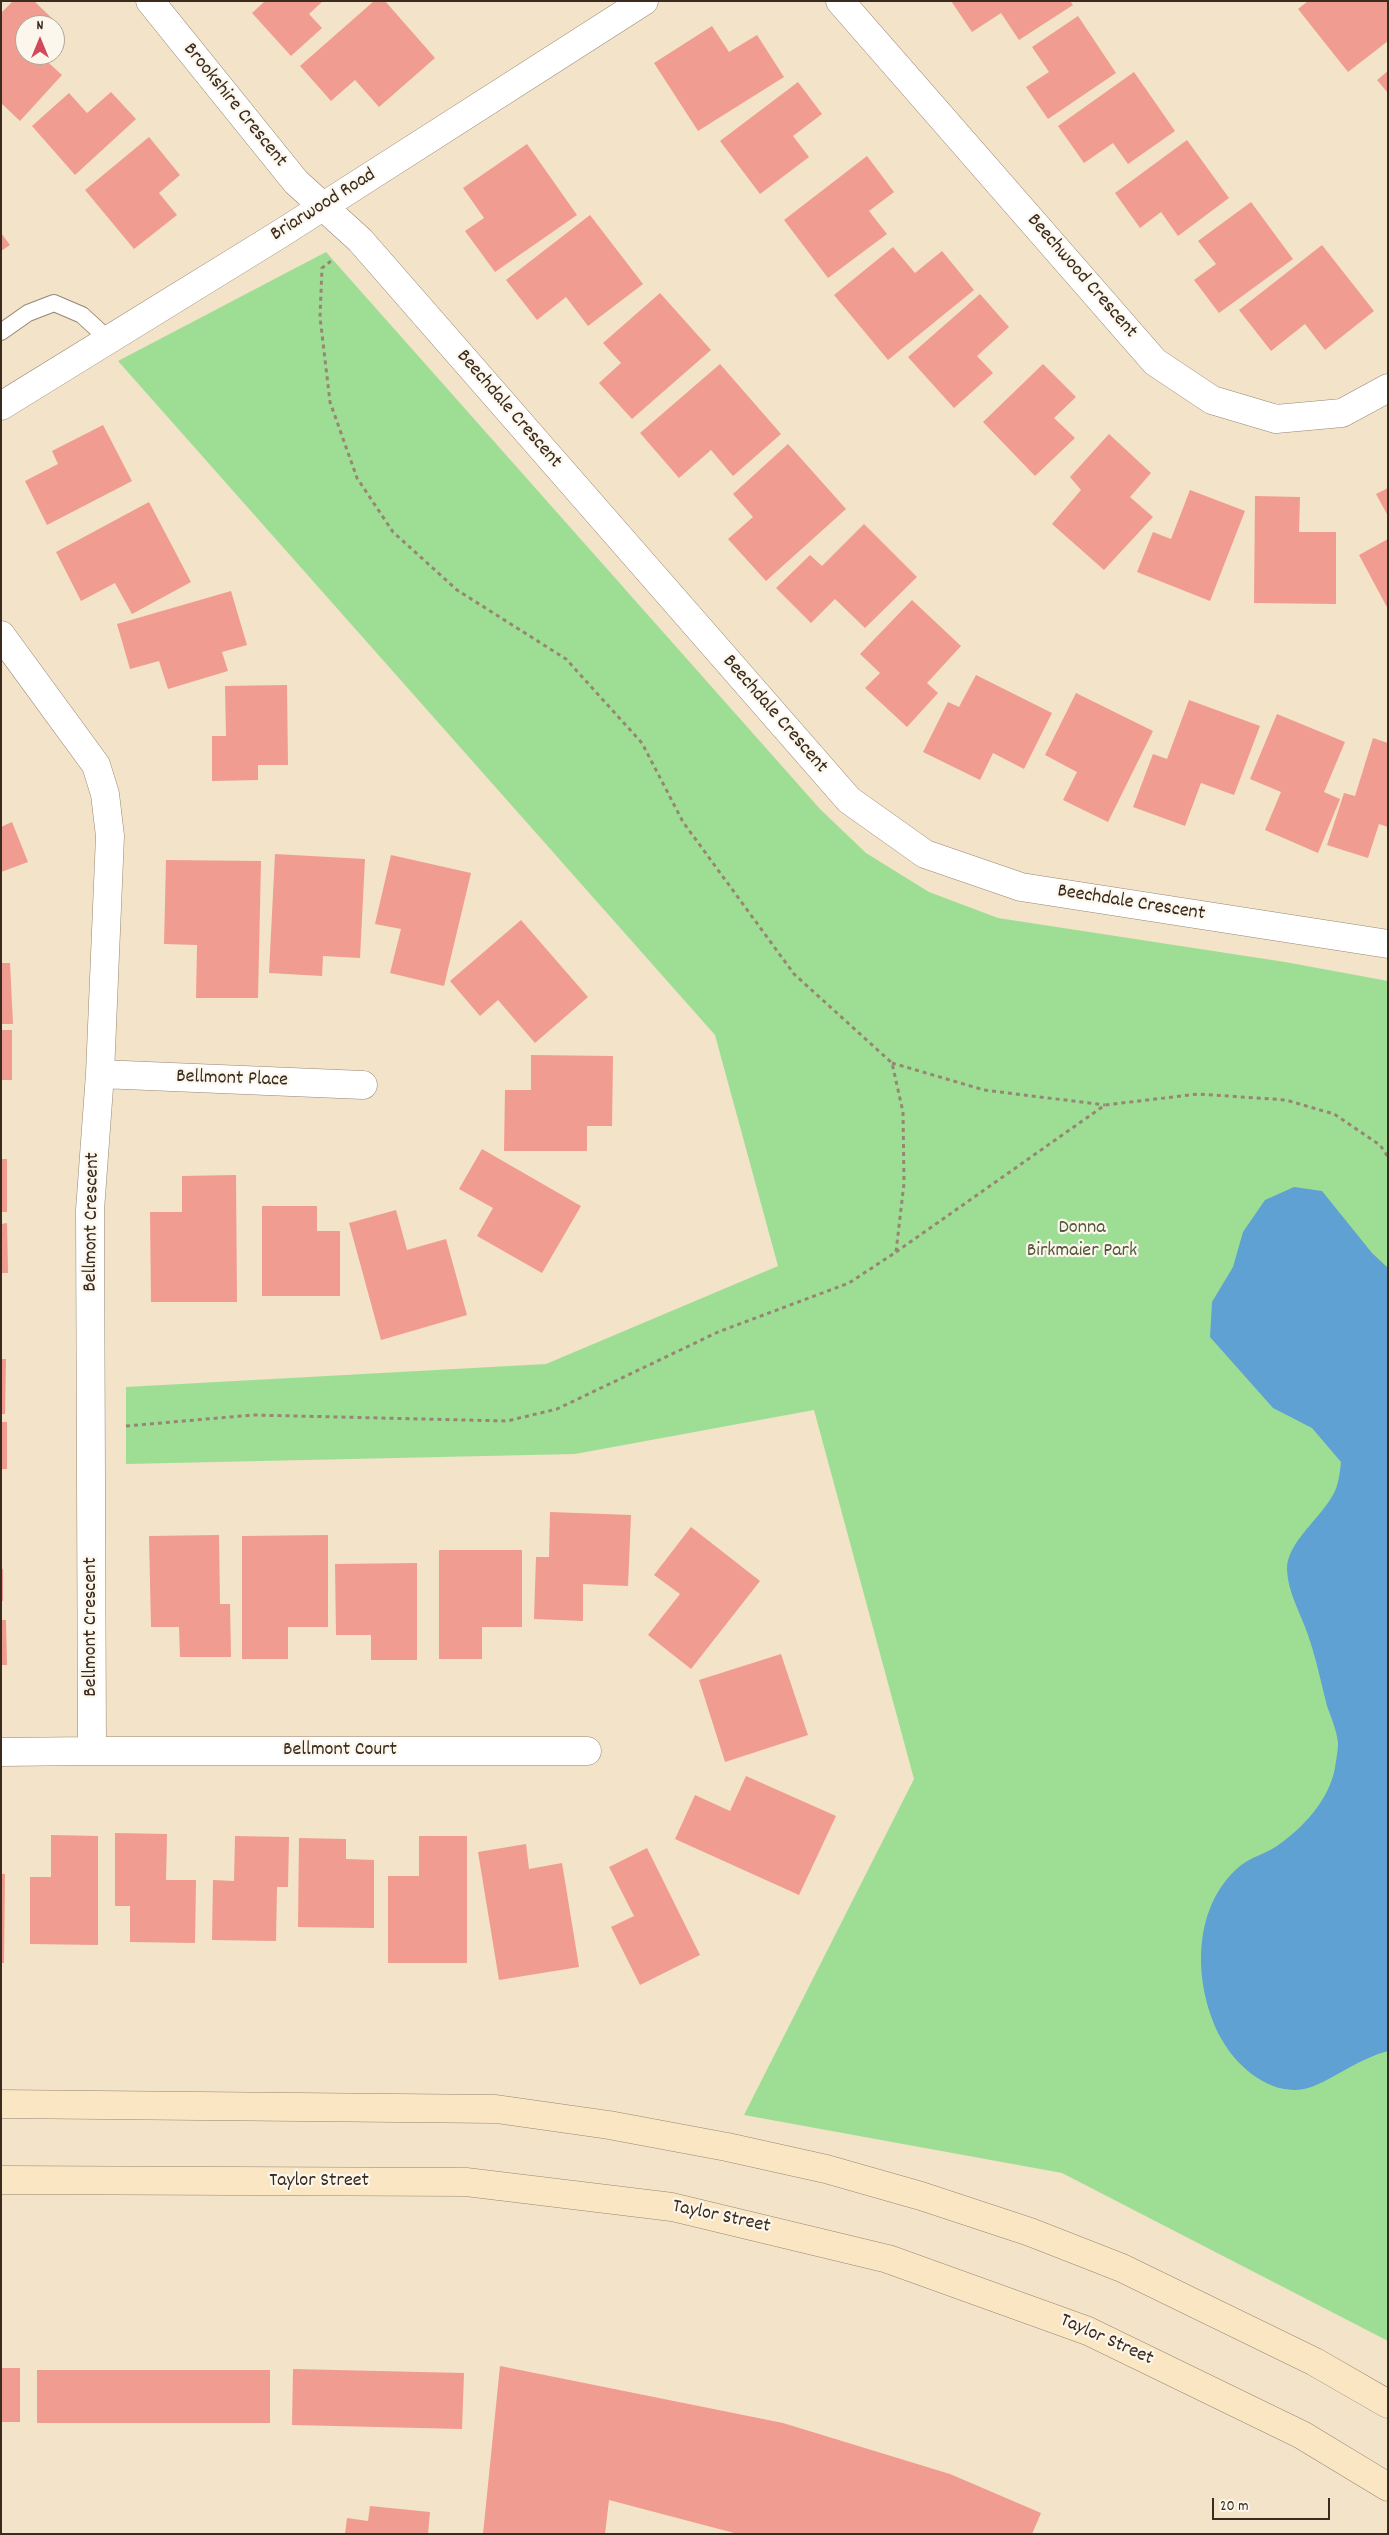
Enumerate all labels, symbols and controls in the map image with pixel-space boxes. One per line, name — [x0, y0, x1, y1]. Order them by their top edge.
north arrow — [15, 15, 65, 65]
text: N — [37, 16, 43, 36]
street label: Brookshire Crescent — [177, 39, 291, 173]
street label: Briarwood Road — [267, 164, 381, 248]
street label: Beechwood Crescent — [1020, 210, 1142, 344]
street label: Beechdale Crescent — [450, 346, 566, 474]
street label: Beechdale Crescent — [716, 651, 832, 779]
street label: Beechdale Crescent — [1055, 880, 1207, 928]
street label: Bellmont Place — [176, 1066, 288, 1094]
street label: Bellmont Crescent — [80, 1152, 106, 1292]
park label: Donna Birkmaier Park — [1027, 1217, 1137, 1264]
street label: Bellmont Crescent — [80, 1557, 104, 1697]
street label: Bellmont Court — [283, 1739, 397, 1763]
street label: Taylor Street — [269, 2170, 369, 2194]
street label: Taylor Street — [670, 2196, 772, 2240]
street label: Taylor Street — [1056, 2310, 1156, 2372]
scale bar — [1214, 2488, 1332, 2520]
text: 20 m — [1220, 2496, 1248, 2518]

